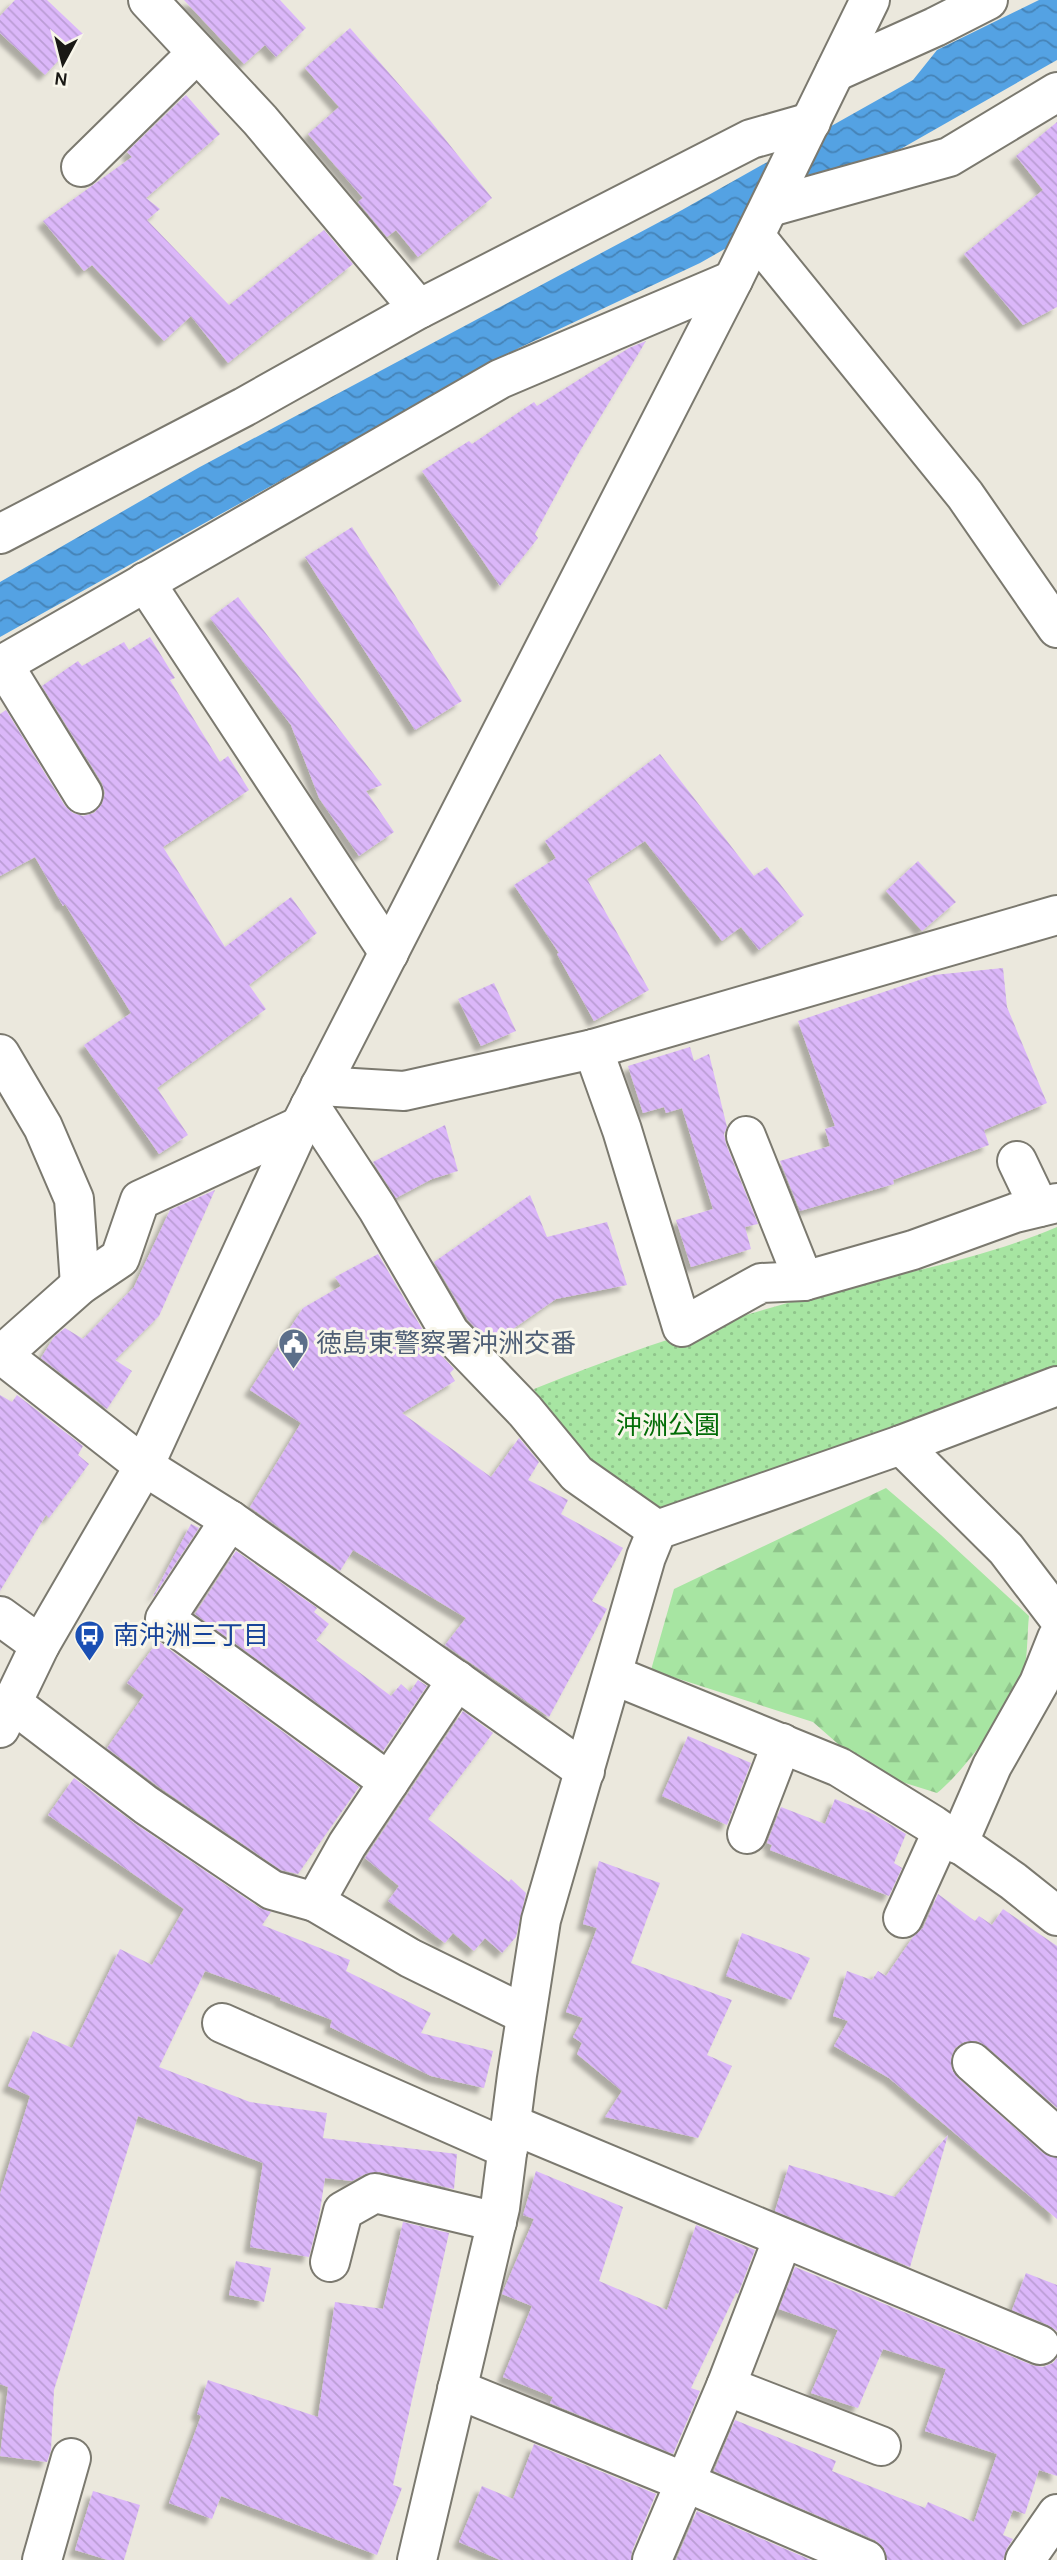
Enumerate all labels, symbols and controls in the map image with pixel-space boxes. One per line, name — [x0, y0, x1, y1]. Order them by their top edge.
north arrow — [28, 28, 98, 98]
text: N — [53, 67, 69, 91]
public building icon: 徳島東警察署沖洲交番 — [276, 1326, 310, 1370]
place label: 徳島東警察署沖洲交番 — [316, 1328, 576, 1359]
park label: 沖洲公園 — [616, 1410, 720, 1441]
bus stop icon: 南沖洲三丁目 — [73, 1618, 107, 1662]
place label: 南沖洲三丁目 — [113, 1620, 269, 1651]

